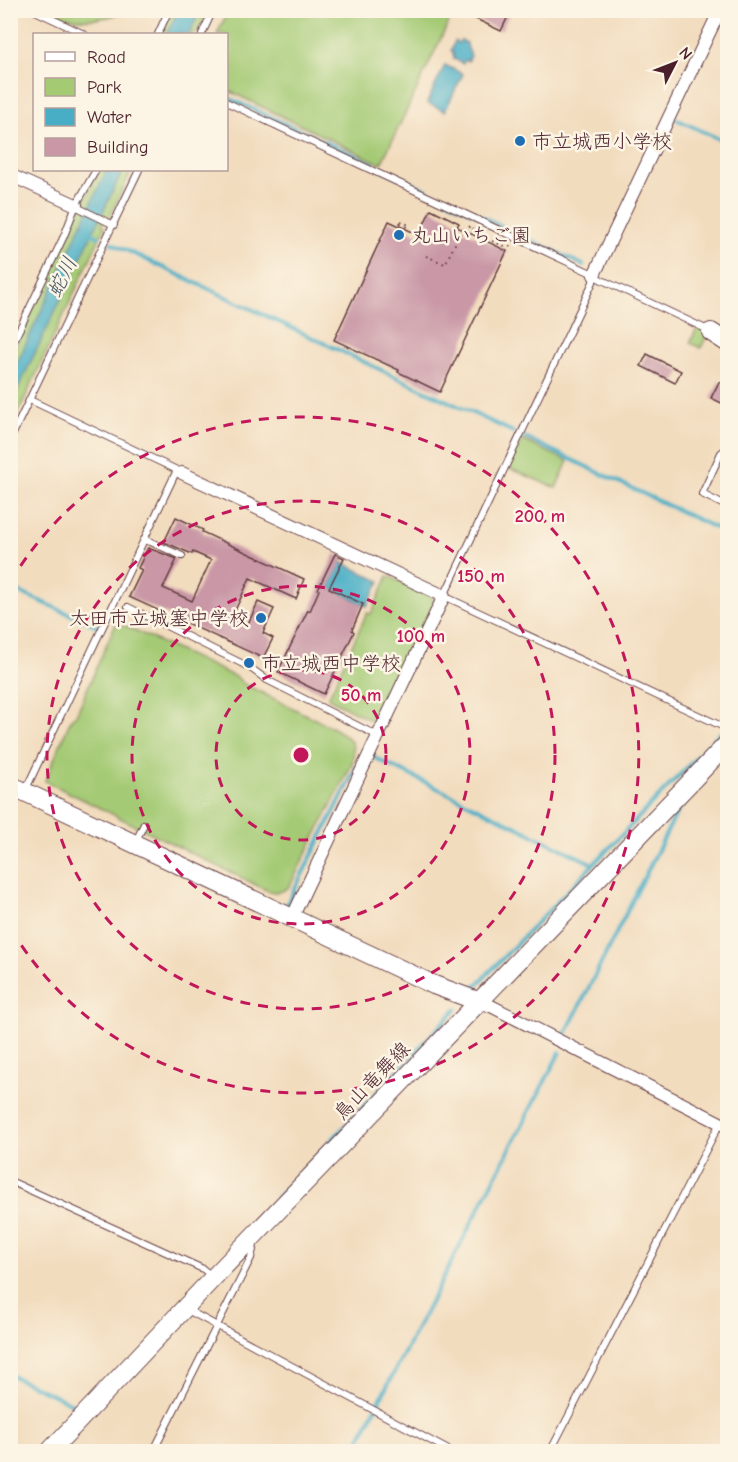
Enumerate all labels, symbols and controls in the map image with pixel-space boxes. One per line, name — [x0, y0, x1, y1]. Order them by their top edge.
legend — [33, 33, 228, 171]
north arrow — [645, 33, 705, 93]
text: N — [675, 44, 696, 64]
text: Road — [87, 47, 126, 68]
text: Park — [87, 77, 122, 98]
text: Water — [87, 107, 132, 128]
place label: 市立城西小学校 — [532, 130, 672, 153]
marker: 市立城西小学校 — [513, 134, 527, 148]
text: Building — [87, 137, 149, 158]
place label: 丸山いちご園 — [411, 224, 531, 247]
marker: 丸山いちご園 — [392, 228, 406, 242]
water label: 蛇川 — [42, 253, 82, 301]
text: 200 m — [515, 506, 565, 527]
text: 150 m — [457, 566, 505, 587]
place label: 太田市立城塞中学校 — [69, 607, 249, 630]
marker: 太田市立城塞中学校 — [254, 611, 268, 625]
text: 100 m — [397, 626, 445, 647]
place label: 市立城西中学校 — [261, 652, 401, 675]
marker: 市立城西中学校 — [242, 656, 256, 670]
text: 50 m — [341, 685, 381, 706]
centre of rings — [291, 745, 311, 765]
street label: 鳥山竜舞線 — [329, 1037, 415, 1125]

